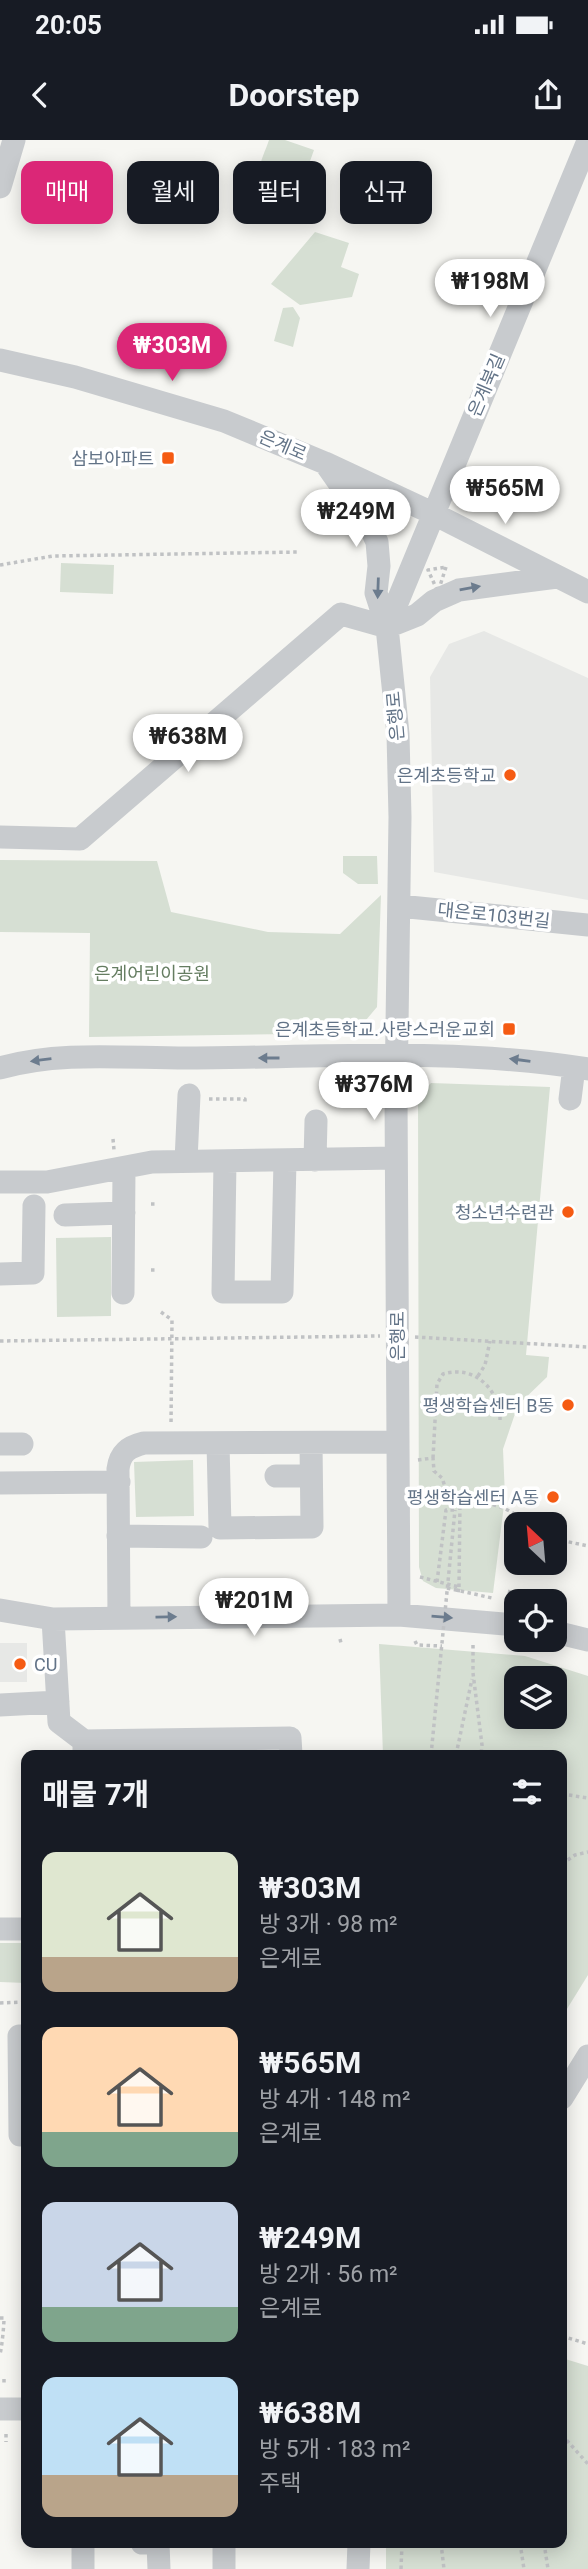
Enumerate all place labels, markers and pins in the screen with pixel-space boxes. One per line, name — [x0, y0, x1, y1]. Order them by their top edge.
pin: ₩198M — [441, 260, 539, 319]
pin: ₩303M — [123, 324, 221, 383]
place label: 삼보아파트 — [71, 448, 154, 469]
marker: 삼보아파트 — [160, 450, 176, 466]
pin: ₩565M — [456, 466, 554, 526]
pin: ₩249M — [307, 490, 405, 549]
pin: ₩638M — [139, 714, 237, 774]
place label: 은계초등학교 — [397, 765, 496, 786]
marker: 은계초등학교 — [502, 767, 518, 783]
place label: 은계초등학교.사랑스러운교회 — [275, 1019, 495, 1040]
marker: 은계초등학교.사랑스러운교회 — [501, 1021, 517, 1037]
pin: ₩376M — [325, 1062, 423, 1122]
place label: 청소년수련관 — [455, 1202, 554, 1223]
marker: 청소년수련관 — [560, 1204, 576, 1220]
place label: 평생학습센터 B동 — [422, 1395, 554, 1416]
marker: 평생학습센터 B동 — [560, 1397, 576, 1413]
place label: 평생학습센터 A동 — [407, 1487, 539, 1508]
marker: 평생학습센터 A동 — [545, 1489, 561, 1505]
pin: ₩201M — [205, 1578, 303, 1638]
place label: CU — [34, 1654, 57, 1675]
marker: CU — [12, 1656, 28, 1672]

